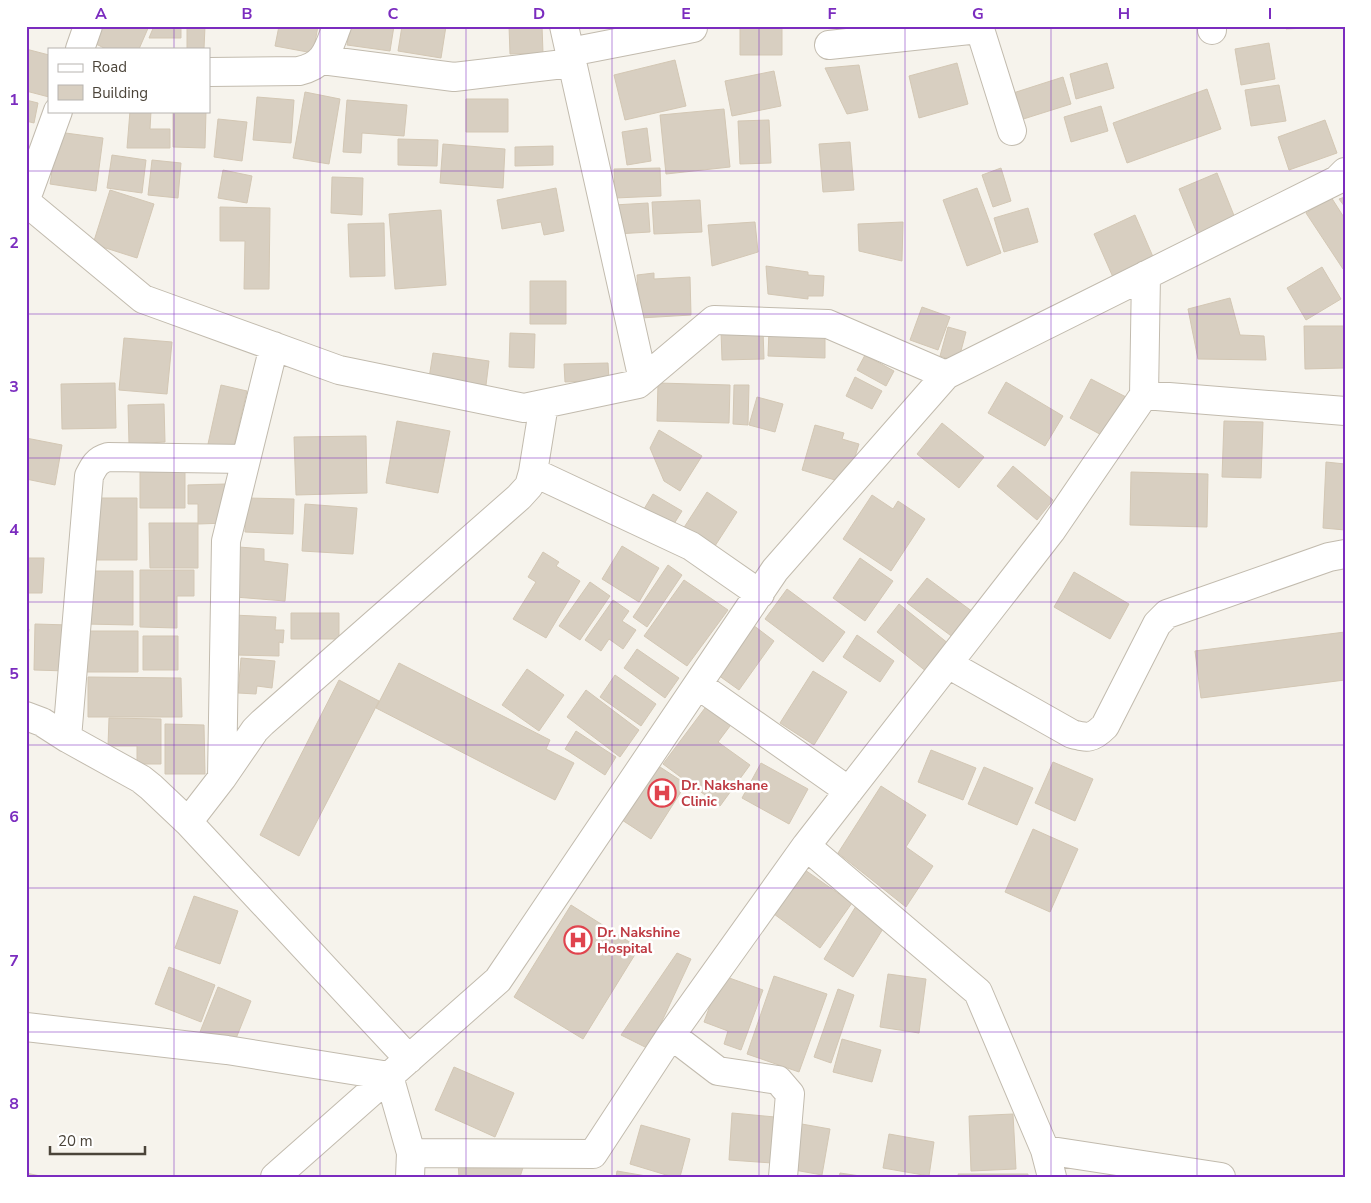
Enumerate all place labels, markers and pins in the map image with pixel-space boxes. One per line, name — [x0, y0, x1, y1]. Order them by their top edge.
place label: Dr. Nakshane Clinic — [681, 776, 768, 811]
hospital icon: Dr. Nakshane Clinic — [647, 778, 677, 808]
place label: Dr. Nakshine Hospital — [597, 923, 680, 958]
hospital icon: Dr. Nakshine Hospital — [563, 925, 593, 955]

